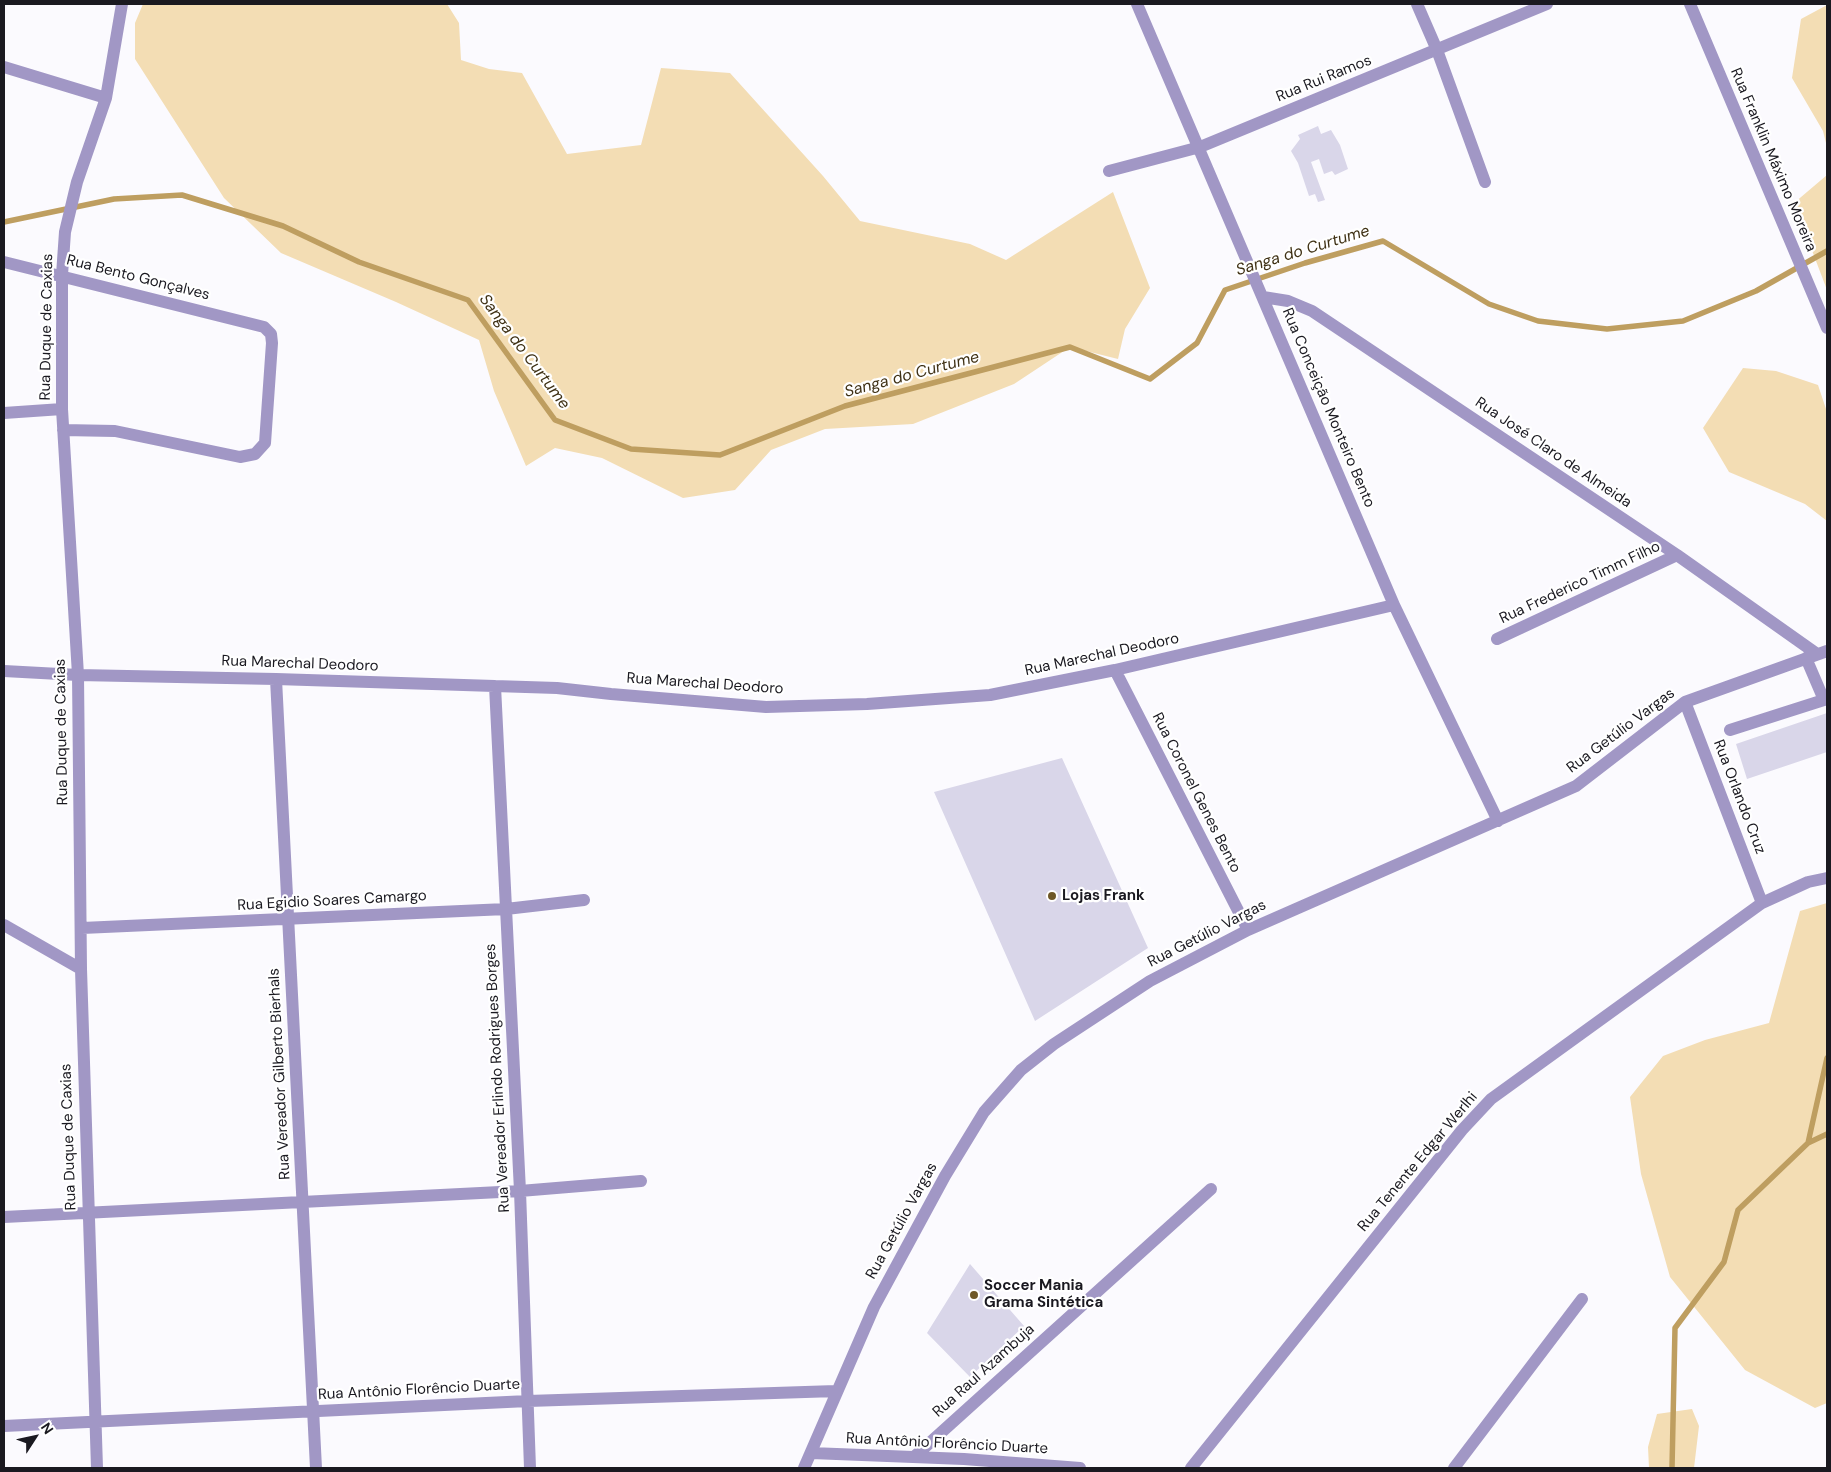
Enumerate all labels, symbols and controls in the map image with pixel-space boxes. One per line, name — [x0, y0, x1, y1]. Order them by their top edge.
street label: Rua Rui Ramos — [1274, 52, 1374, 106]
street label: Rua Franklin Máximo Moreira — [1726, 65, 1820, 255]
water label: Sanga do Curtume — [1234, 222, 1372, 280]
street label: Rua Bento Gonçalves — [65, 251, 211, 305]
street label: Rua Duque de Caxias — [37, 254, 57, 400]
water label: Sanga do Curtume — [475, 291, 573, 413]
street label: Rua Conceição Monteiro Bento — [1278, 306, 1378, 510]
water label: Sanga do Curtume — [842, 348, 982, 402]
street label: Rua José Claro de Almeida — [1471, 394, 1635, 512]
street label: Rua Frederico Timm Filho — [1497, 538, 1663, 628]
street label: Rua Marechal Deodoro — [1023, 630, 1181, 680]
street label: Rua Marechal Deodoro — [221, 652, 379, 676]
street label: Rua Duque de Caxias — [52, 659, 72, 805]
street label: Rua Marechal Deodoro — [626, 670, 784, 698]
street label: Rua Getúlio Vargas — [1564, 685, 1678, 777]
street label: Rua Coronel Genes Bento — [1148, 710, 1244, 876]
street label: Rua Orlando Cruz — [1709, 737, 1769, 857]
street label: Rua Egidio Soares Camargo — [237, 887, 427, 915]
place label: Lojas Frank — [1062, 887, 1145, 905]
marker: Lojas Frank — [1046, 890, 1058, 902]
street label: Rua Getúlio Vargas — [1145, 896, 1269, 972]
street label: Rua Vereador Erlindo Rodrigues Borges — [482, 943, 514, 1213]
street label: Rua Vereador Gilberto Bierhals — [265, 968, 295, 1180]
street label: Rua Duque de Caxias — [57, 1063, 81, 1211]
street label: Rua Tenente Edgar Werlhi — [1354, 1089, 1482, 1235]
street label: Rua Getúlio Vargas — [863, 1160, 941, 1282]
place label: Soccer Mania Grama Sintética — [984, 1277, 1103, 1312]
marker: Soccer Mania Grama Sintética — [968, 1289, 980, 1301]
street label: Rua Raul Azambuja — [929, 1321, 1039, 1421]
street label: Rua Antônio Florêncio Duarte — [317, 1376, 521, 1404]
north arrow — [10, 1412, 60, 1462]
text: N — [37, 1419, 58, 1438]
street label: Rua Antônio Florêncio Duarte — [845, 1430, 1049, 1458]

